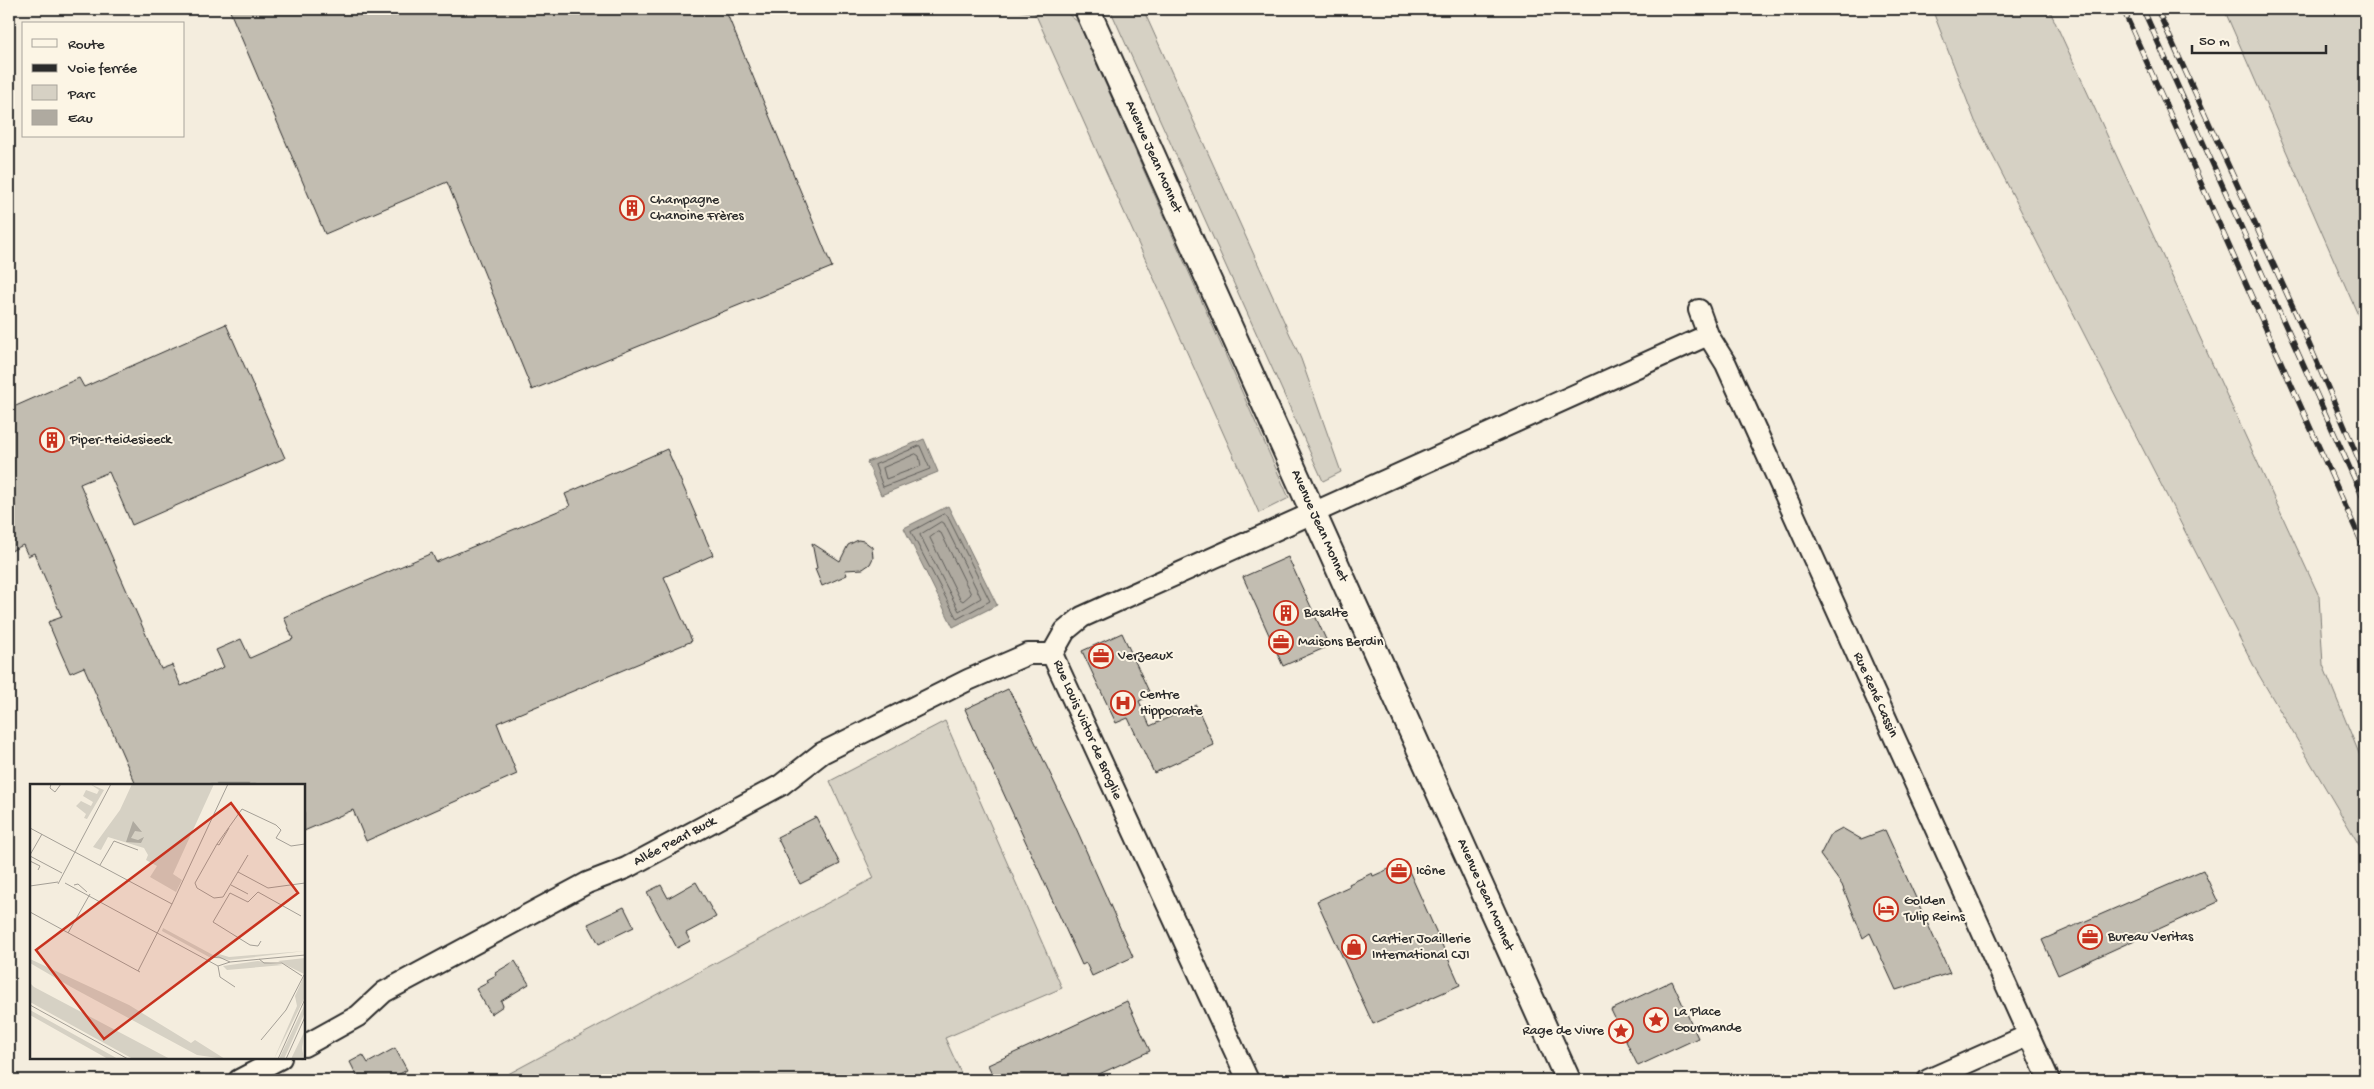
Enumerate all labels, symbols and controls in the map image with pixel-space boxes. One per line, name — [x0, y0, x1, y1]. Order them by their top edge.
legend — [22, 22, 185, 138]
scale bar — [2192, 22, 2325, 54]
text: 50 m — [2199, 33, 2230, 51]
text: Route — [68, 36, 105, 54]
text: Voie ferrée — [67, 60, 137, 78]
text: Parc — [67, 86, 96, 104]
street label: Avenue Jean Monnet — [1121, 98, 1186, 217]
text: Eau — [68, 110, 93, 128]
place label: Champagne Chanoine Frères — [650, 192, 745, 225]
building icon: Champagne Chanoine Frères — [619, 195, 645, 221]
building icon: Piper-Heidesieeck — [39, 427, 65, 453]
place label: Piper-Heidesieeck — [69, 432, 173, 449]
street label: Avenue Jean Monnet — [1287, 467, 1352, 586]
building icon: Basalte — [1273, 600, 1299, 626]
place label: Basalte — [1303, 605, 1349, 622]
office icon: Maisons Berdin — [1268, 629, 1294, 655]
place label: Maisons Berdin — [1298, 634, 1384, 651]
office icon: Verzeaux — [1088, 643, 1114, 669]
place label: Verzeaux — [1117, 648, 1174, 665]
street label: Rue René Cassin — [1849, 650, 1902, 741]
street label: Rue Louis Victor de Broglie — [1048, 657, 1126, 803]
place label: Centre Hippocrate — [1140, 687, 1203, 720]
hospital icon: Centre Hippocrate — [1110, 690, 1136, 716]
inset map — [30, 784, 305, 1059]
street label: Allée Pearl Buck — [631, 812, 721, 871]
street label: Avenue Jean Monnet — [1453, 836, 1518, 955]
office icon: Icône — [1386, 858, 1412, 884]
place label: Icône — [1416, 863, 1446, 880]
place label: Golden Tulip Reims — [1903, 893, 1966, 926]
hotel icon: Golden Tulip Reims — [1873, 896, 1899, 922]
office icon: Bureau Veritas — [2077, 924, 2103, 950]
place label: Bureau Veritas — [2107, 929, 2194, 946]
place label: Cartier Joaillerie International CJI — [1372, 931, 1471, 964]
shop icon: Cartier Joaillerie International CJI — [1341, 934, 1367, 960]
place label: La Place Gourmande — [1674, 1004, 1742, 1037]
place icon: La Place Gourmande — [1643, 1007, 1669, 1033]
place icon: Rage de Vivre — [1608, 1018, 1634, 1044]
place label: Rage de Vivre — [1522, 1023, 1605, 1040]

